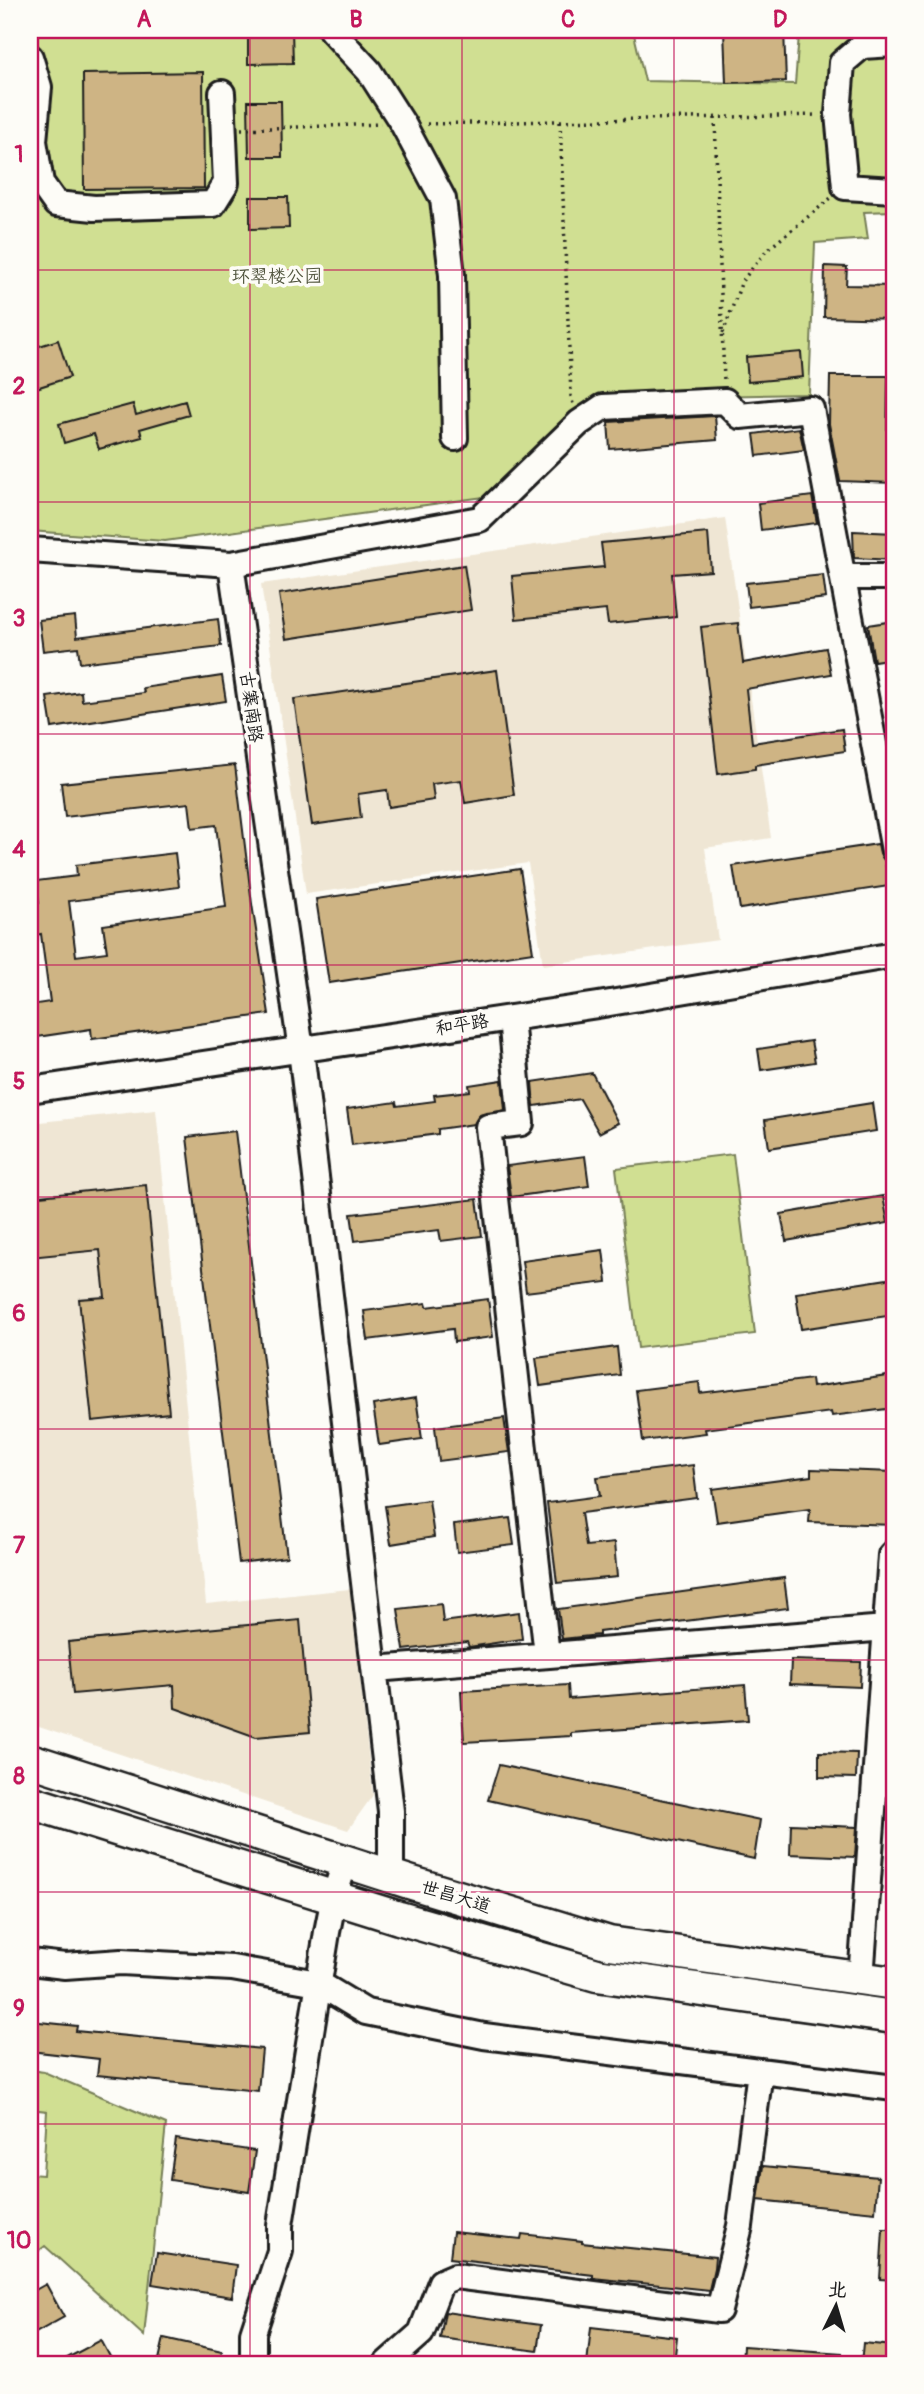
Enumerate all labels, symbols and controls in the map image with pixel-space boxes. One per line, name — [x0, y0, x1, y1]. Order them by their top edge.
text: A — [137, 5, 152, 34]
text: B — [349, 5, 363, 34]
text: C — [561, 5, 575, 34]
text: D — [773, 5, 787, 34]
text: 1 — [15, 140, 24, 169]
park label: 环翠楼公园 — [232, 265, 322, 288]
text: 2 — [13, 372, 26, 401]
text: 3 — [13, 604, 25, 633]
street label: 古寨南路 — [235, 670, 267, 744]
text: 4 — [12, 835, 26, 864]
street label: 和平路 — [434, 1009, 490, 1041]
text: 5 — [13, 1067, 25, 1096]
text: 6 — [12, 1299, 26, 1328]
text: 7 — [13, 1531, 26, 1560]
text: 8 — [13, 1762, 25, 1791]
street label: 世昌大道 — [418, 1875, 494, 1919]
text: 9 — [13, 1994, 25, 2023]
text: 10 — [7, 2226, 31, 2255]
north arrow — [802, 2272, 872, 2342]
text: 北 — [827, 2277, 848, 2303]

